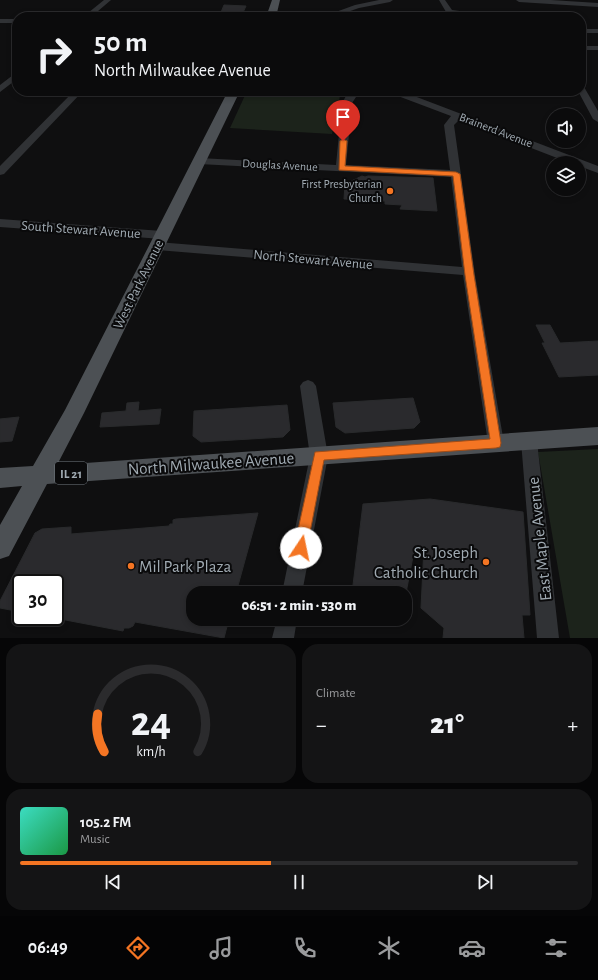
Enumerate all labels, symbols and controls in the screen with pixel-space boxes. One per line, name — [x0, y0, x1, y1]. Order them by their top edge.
icon: right — [28, 28, 80, 80]
text: 50 m — [94, 29, 148, 57]
text: North Milwaukee Avenue — [94, 62, 271, 80]
pin — [326, 100, 360, 141]
icon: arrive — [332, 106, 354, 128]
map controls — [546, 108, 586, 196]
button: sound — [546, 108, 586, 148]
street label: Brainerd Avenue — [458, 111, 534, 149]
button: layers — [546, 156, 586, 196]
street label: Douglas Avenue — [242, 157, 318, 173]
place label: First Presbyterian Church — [301, 178, 382, 204]
marker: First Presbyterian Church — [385, 186, 395, 196]
street label: South Stewart Avenue — [21, 219, 141, 241]
street label: West Park Avenue — [111, 238, 167, 331]
street label: North Stewart Avenue — [253, 248, 373, 272]
street label: North Milwaukee Avenue — [127, 449, 295, 478]
road number: IL 21 — [55, 462, 87, 484]
street label: East Maple Avenue — [525, 476, 554, 602]
position arrow — [280, 527, 322, 569]
place label: St. Joseph Catholic Church — [374, 544, 478, 581]
marker: St. Joseph Catholic Church — [481, 557, 491, 567]
place label: Mil Park Plaza — [139, 558, 232, 575]
marker: Mil Park Plaza — [126, 561, 136, 571]
speed limit sign: 30 — [12, 574, 64, 626]
text: 06:51 · 2 min · 530 m — [241, 598, 357, 613]
text: Climate — [316, 687, 355, 700]
text: 24 — [131, 701, 171, 742]
text: 21° — [430, 709, 464, 739]
text: − — [316, 714, 327, 736]
text: + — [567, 714, 578, 736]
text: km/h — [136, 744, 166, 758]
text: 105.2 FM — [80, 815, 131, 830]
text: Music — [80, 833, 110, 846]
icon: previous — [102, 871, 124, 893]
icon: pause — [288, 871, 310, 893]
icon: next — [474, 871, 496, 893]
icon: directions — [124, 934, 152, 962]
icon: music — [207, 934, 235, 962]
icon: phone — [291, 934, 319, 962]
icon: climate — [375, 934, 403, 962]
icon: car — [458, 934, 486, 962]
icon: filters — [542, 934, 570, 962]
text: 06:49 — [28, 939, 68, 957]

